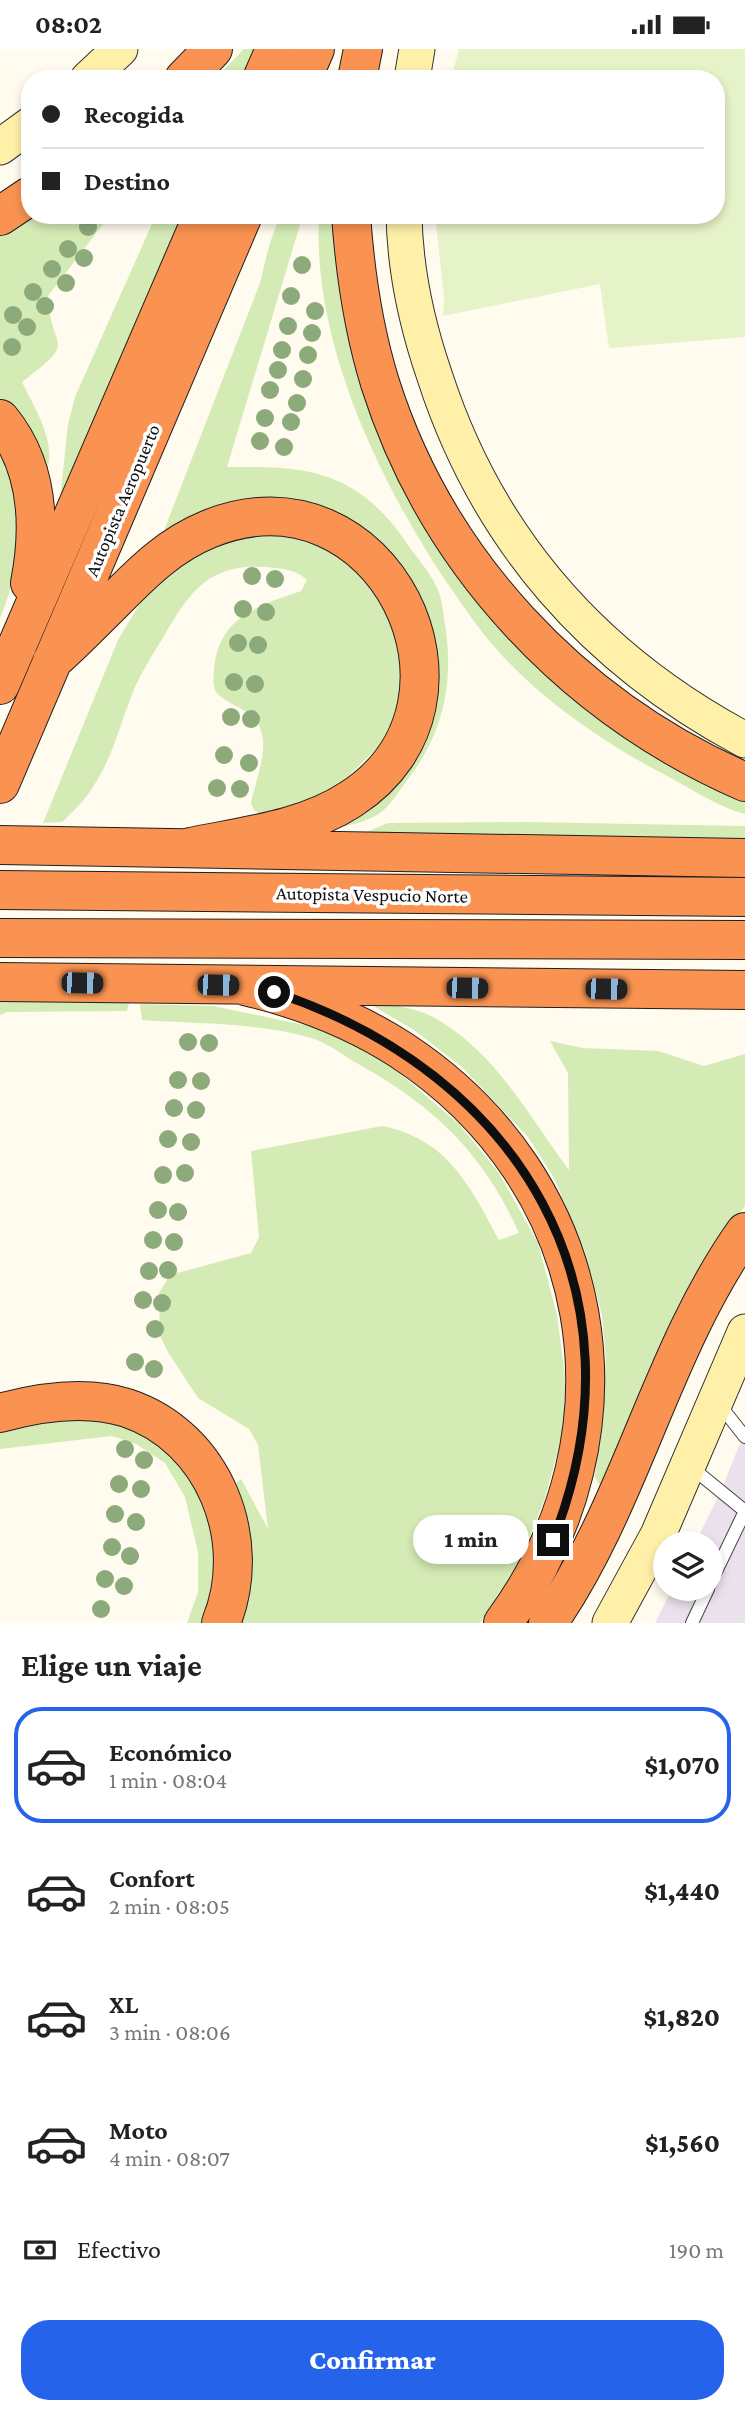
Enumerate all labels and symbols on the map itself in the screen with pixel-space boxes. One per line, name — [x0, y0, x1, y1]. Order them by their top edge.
street label: Autopista Aeropuerto — [81, 421, 164, 579]
street label: Autopista Vespucio Norte — [276, 882, 468, 907]
car — [61, 972, 104, 994]
car — [197, 974, 240, 996]
route start — [258, 976, 290, 1008]
car — [446, 977, 489, 999]
car — [585, 978, 628, 1000]
callout: 1 min — [413, 1515, 528, 1565]
route end — [537, 1524, 569, 1556]

